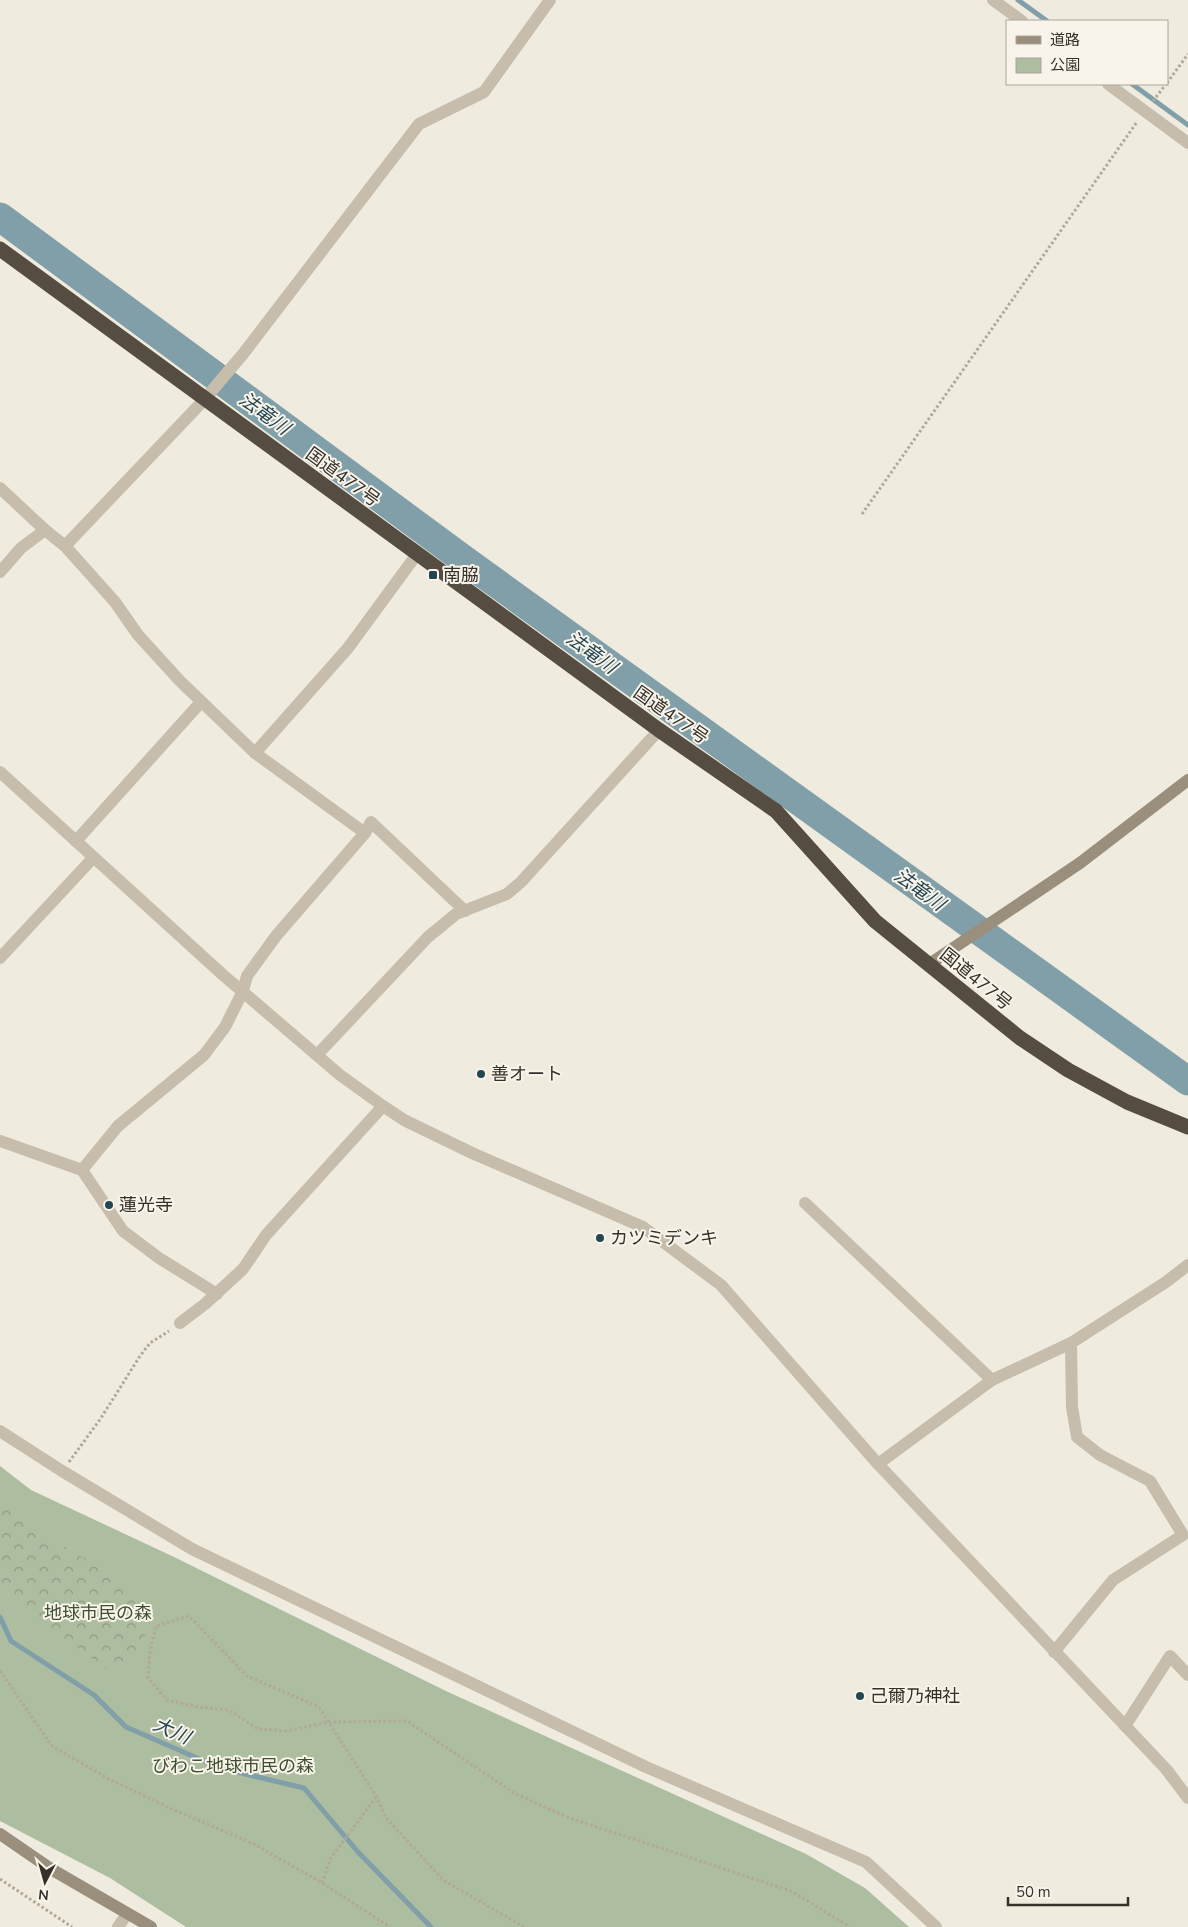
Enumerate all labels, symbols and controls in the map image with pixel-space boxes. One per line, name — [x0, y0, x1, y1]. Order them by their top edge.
legend — [1006, 20, 1168, 85]
text: 道路 — [1050, 30, 1080, 50]
text: 公園 — [1050, 55, 1080, 75]
water label: 法竜川 — [234, 387, 297, 442]
street label: 国道477号 — [301, 442, 385, 512]
place label: 南脇 — [443, 563, 479, 587]
marker: 南脇 — [427, 569, 439, 581]
water label: 法竜川 — [561, 626, 624, 681]
street label: 国道477号 — [629, 680, 713, 750]
water label: 法竜川 — [889, 863, 952, 918]
street label: 国道477号 — [935, 942, 1017, 1016]
place label: 善オート — [491, 1062, 563, 1086]
marker: 善オート — [475, 1068, 487, 1080]
place label: 蓮光寺 — [119, 1193, 173, 1217]
marker: 蓮光寺 — [103, 1199, 115, 1211]
place label: カツミデンキ — [610, 1226, 718, 1250]
marker: カツミデンキ — [594, 1232, 606, 1244]
park label: 地球市民の森 — [44, 1601, 152, 1625]
place label: 己爾乃神社 — [870, 1684, 960, 1708]
marker: 己爾乃神社 — [854, 1690, 866, 1702]
water label: 大川 — [149, 1711, 196, 1751]
park label: びわこ地球市民の森 — [152, 1754, 314, 1778]
north arrow — [20, 1857, 70, 1907]
scale bar — [1008, 1874, 1128, 1906]
text: 50 m — [1016, 1882, 1051, 1902]
text: N — [37, 1884, 50, 1904]

